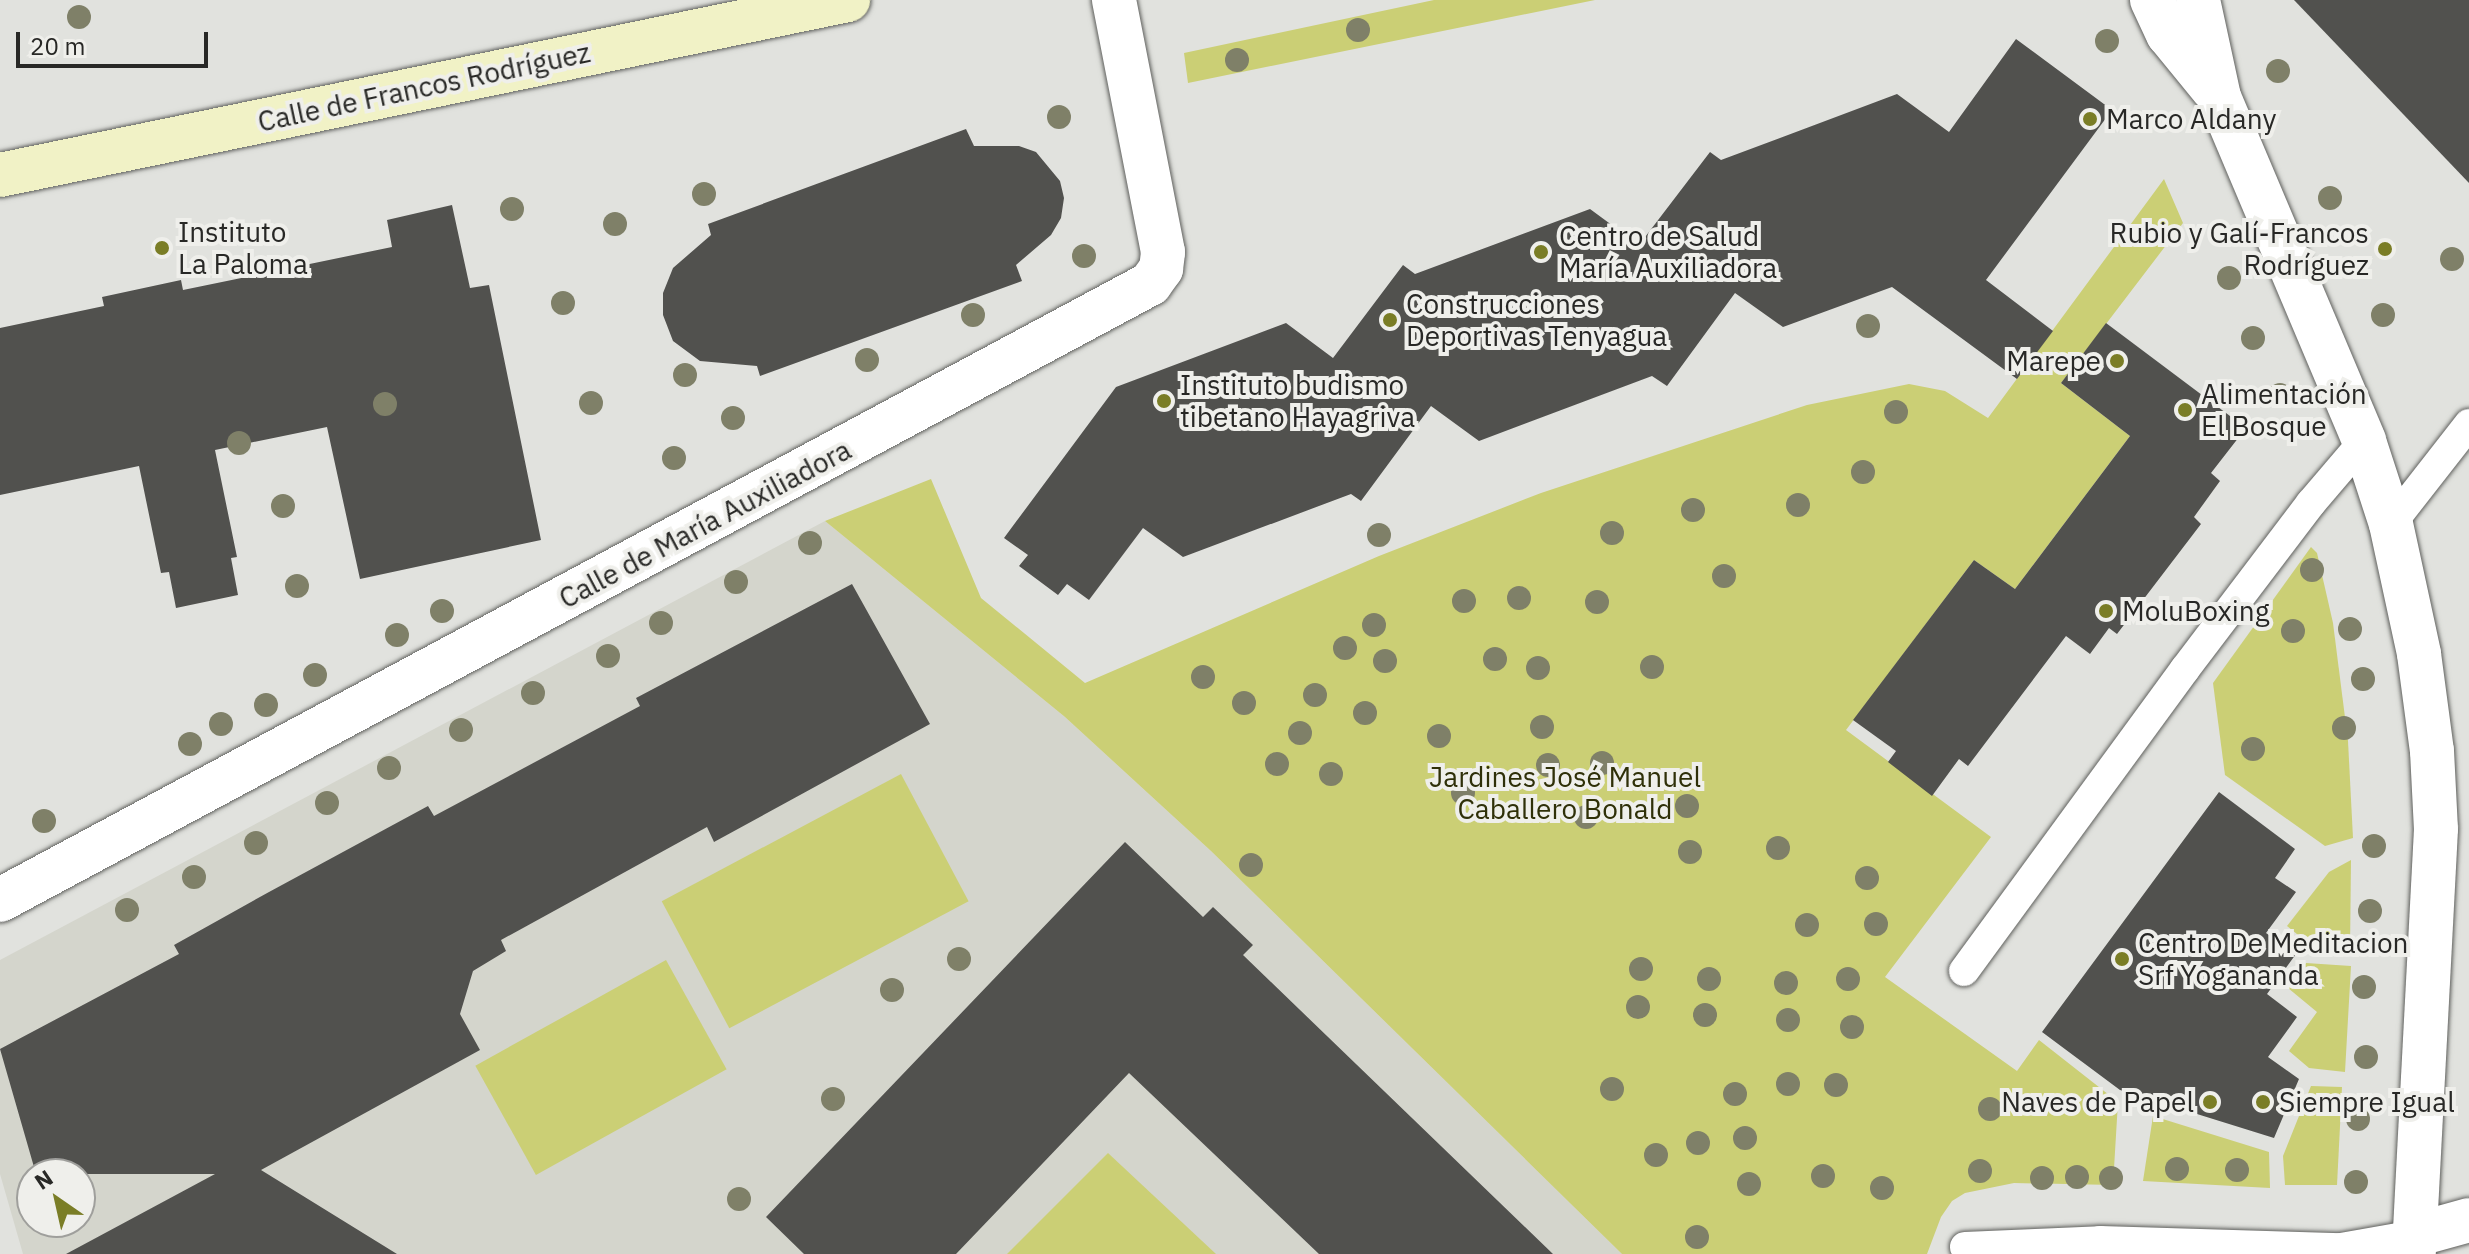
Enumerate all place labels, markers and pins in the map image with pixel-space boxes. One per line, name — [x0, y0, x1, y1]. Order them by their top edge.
place label: Marco Aldany — [2106, 102, 2276, 136]
marker: Marco Aldany — [2081, 110, 2099, 128]
place label: Instituto La Paloma — [178, 215, 308, 281]
place label: Rubio y Galí-Francos Rodríguez — [2110, 216, 2369, 282]
place label: Centro de Salud María Auxiliadora — [1559, 219, 1777, 285]
marker: Instituto La Paloma — [153, 239, 171, 257]
marker: Rubio y Galí-Francos Rodríguez — [2376, 240, 2394, 258]
marker: Centro de Salud María Auxiliadora — [1530, 241, 1552, 263]
place label: Construcciones Deportivas Tenyagua — [1406, 287, 1667, 353]
marker: Construcciones Deportivas Tenyagua — [1381, 311, 1399, 329]
place label: Marepe — [2006, 344, 2101, 378]
marker: Marepe — [2108, 352, 2126, 370]
place label: Instituto budismo tibetano Hayagriva — [1180, 368, 1415, 434]
place label: Alimentación El Bosque — [2201, 377, 2367, 443]
marker: Instituto budismo tibetano Hayagriva — [1155, 392, 1173, 410]
marker: Alimentación El Bosque — [2176, 401, 2194, 419]
place label: MoluBoxing — [2122, 594, 2269, 628]
marker: MoluBoxing — [2097, 602, 2115, 620]
place label: Centro De Meditacion Srf Yogananda — [2138, 926, 2408, 992]
marker: Centro De Meditacion Srf Yogananda — [2113, 950, 2131, 968]
place label: Naves de Papel — [2001, 1085, 2194, 1119]
place label: Siempre Igual — [2279, 1085, 2455, 1119]
marker: Naves de Papel — [2201, 1093, 2219, 1111]
marker: Siempre Igual — [2254, 1093, 2272, 1111]

